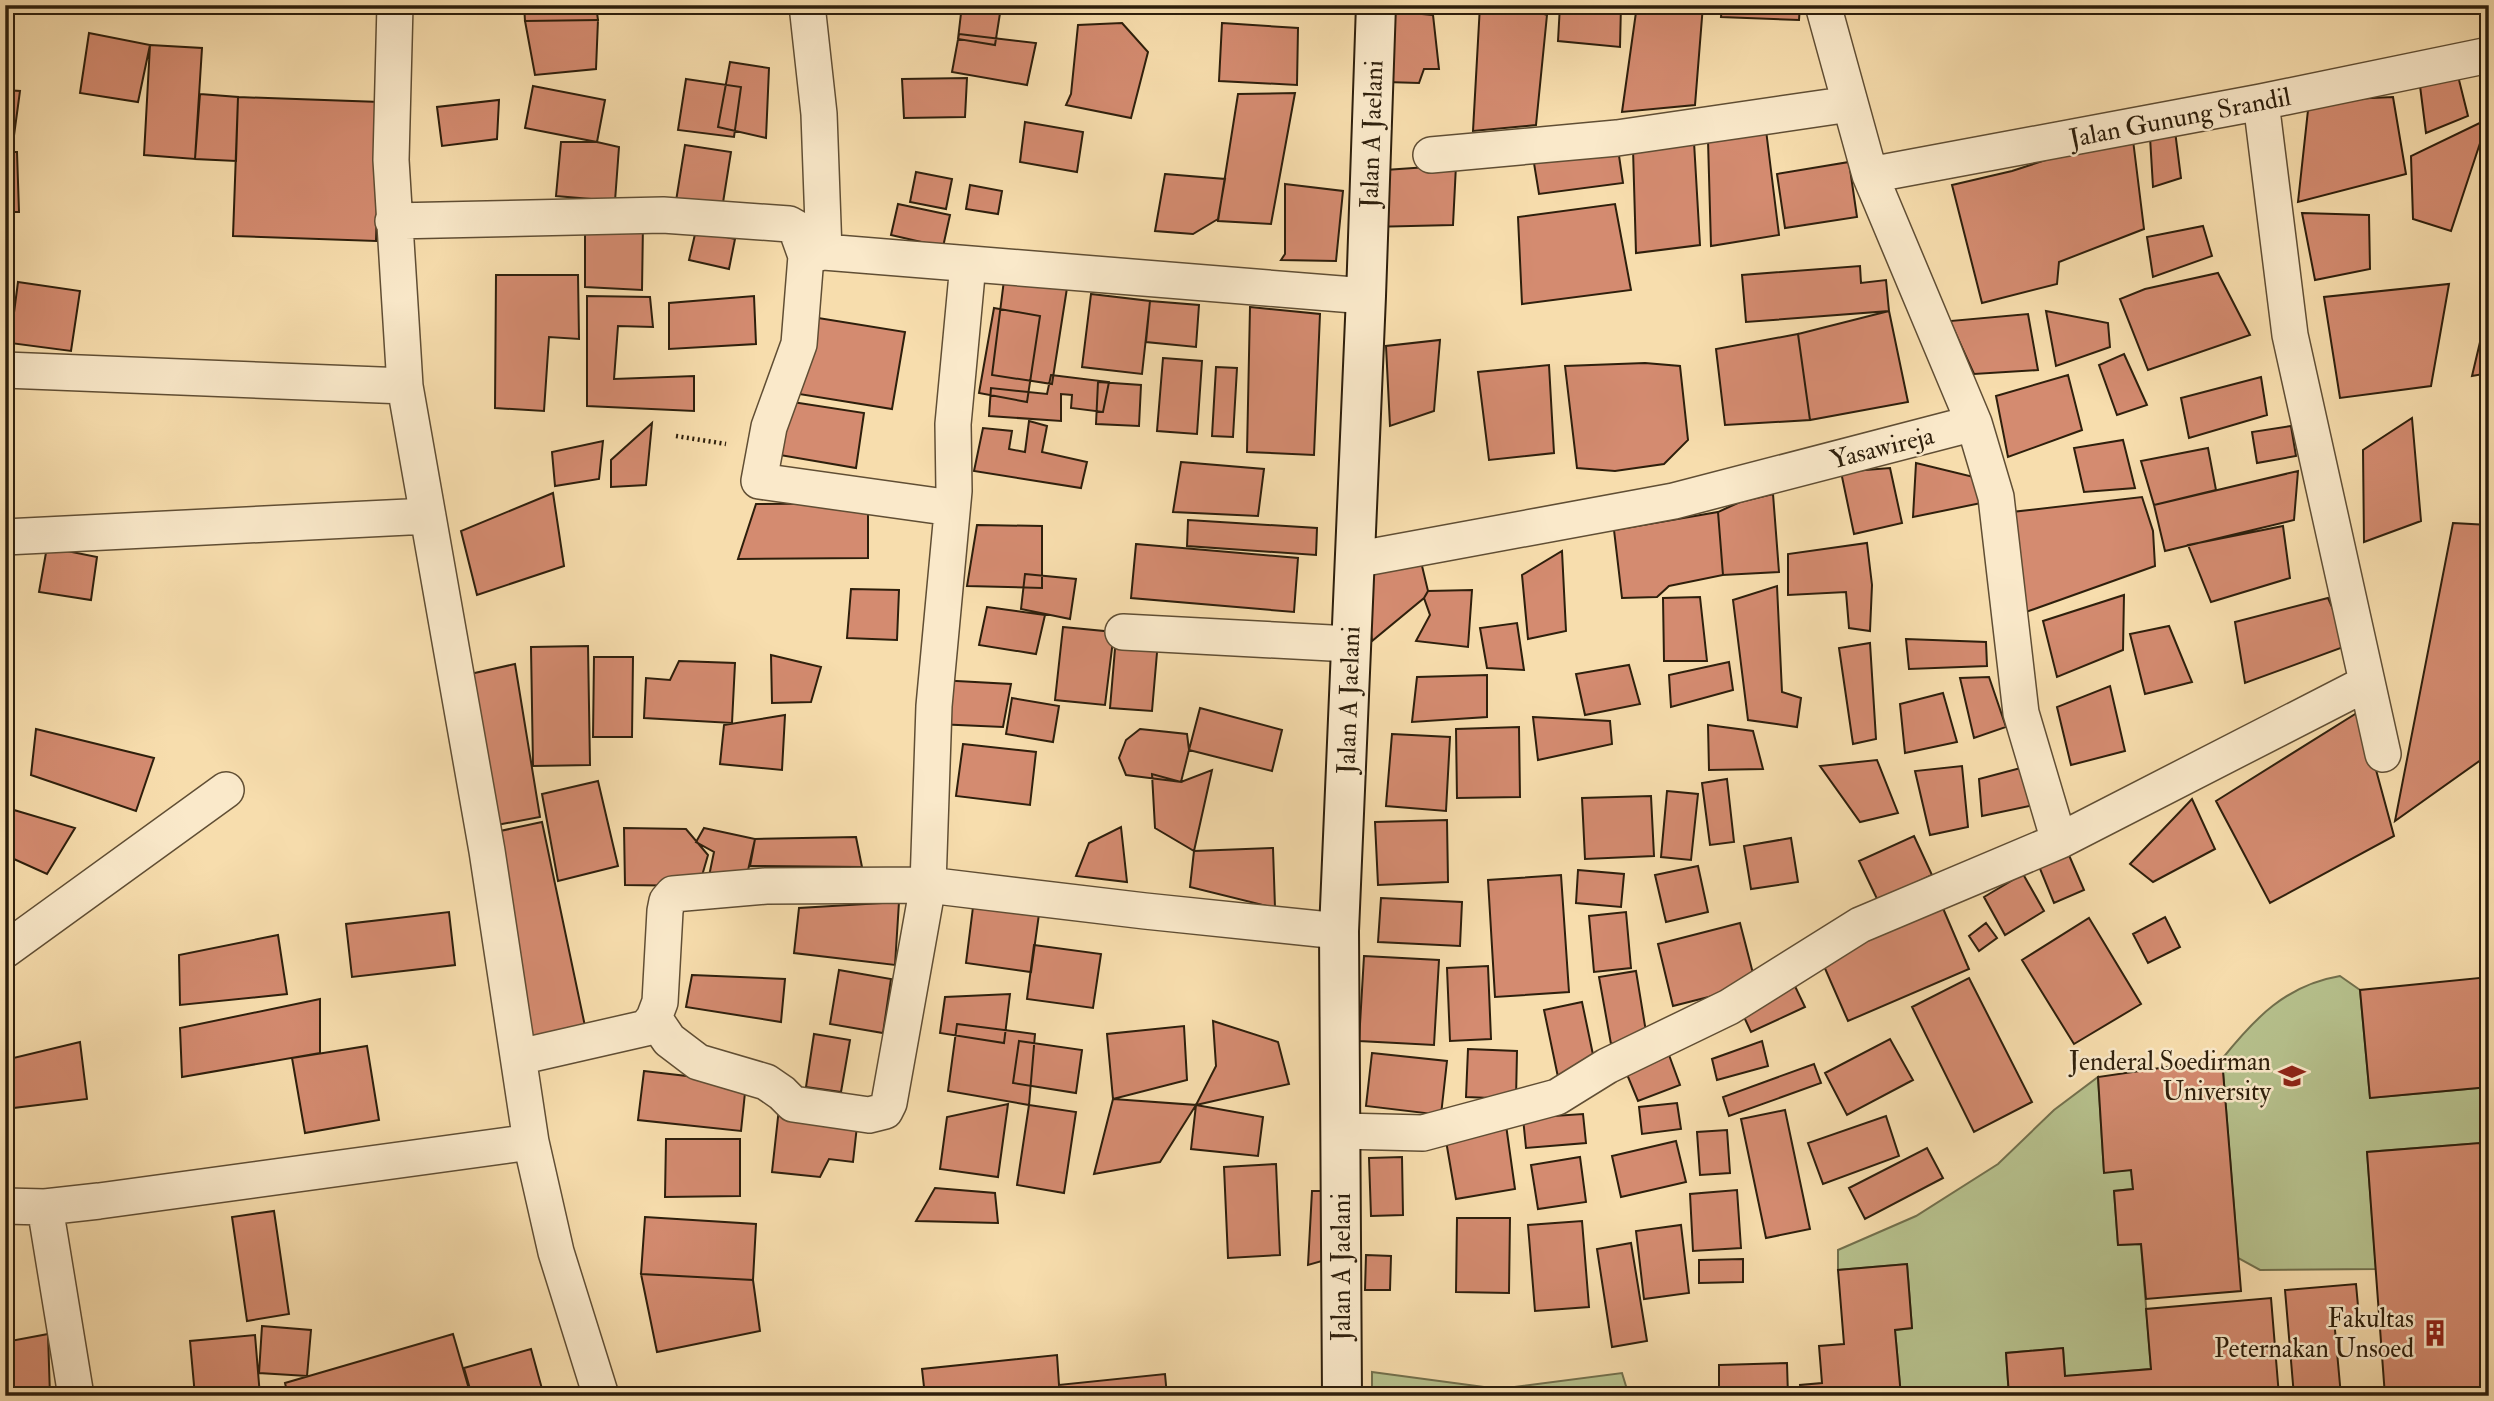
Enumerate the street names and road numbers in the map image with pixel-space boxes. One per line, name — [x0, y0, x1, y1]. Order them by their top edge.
street label: Jalan A Jaelani — [1353, 59, 1391, 210]
street label: Jalan Gunung Srandil — [2066, 81, 2294, 155]
street label: Yasawireja — [1827, 420, 1938, 476]
street label: Jalan A Jaelani — [1330, 625, 1368, 776]
street label: Jalan A Jaelani — [1326, 1193, 1358, 1342]

